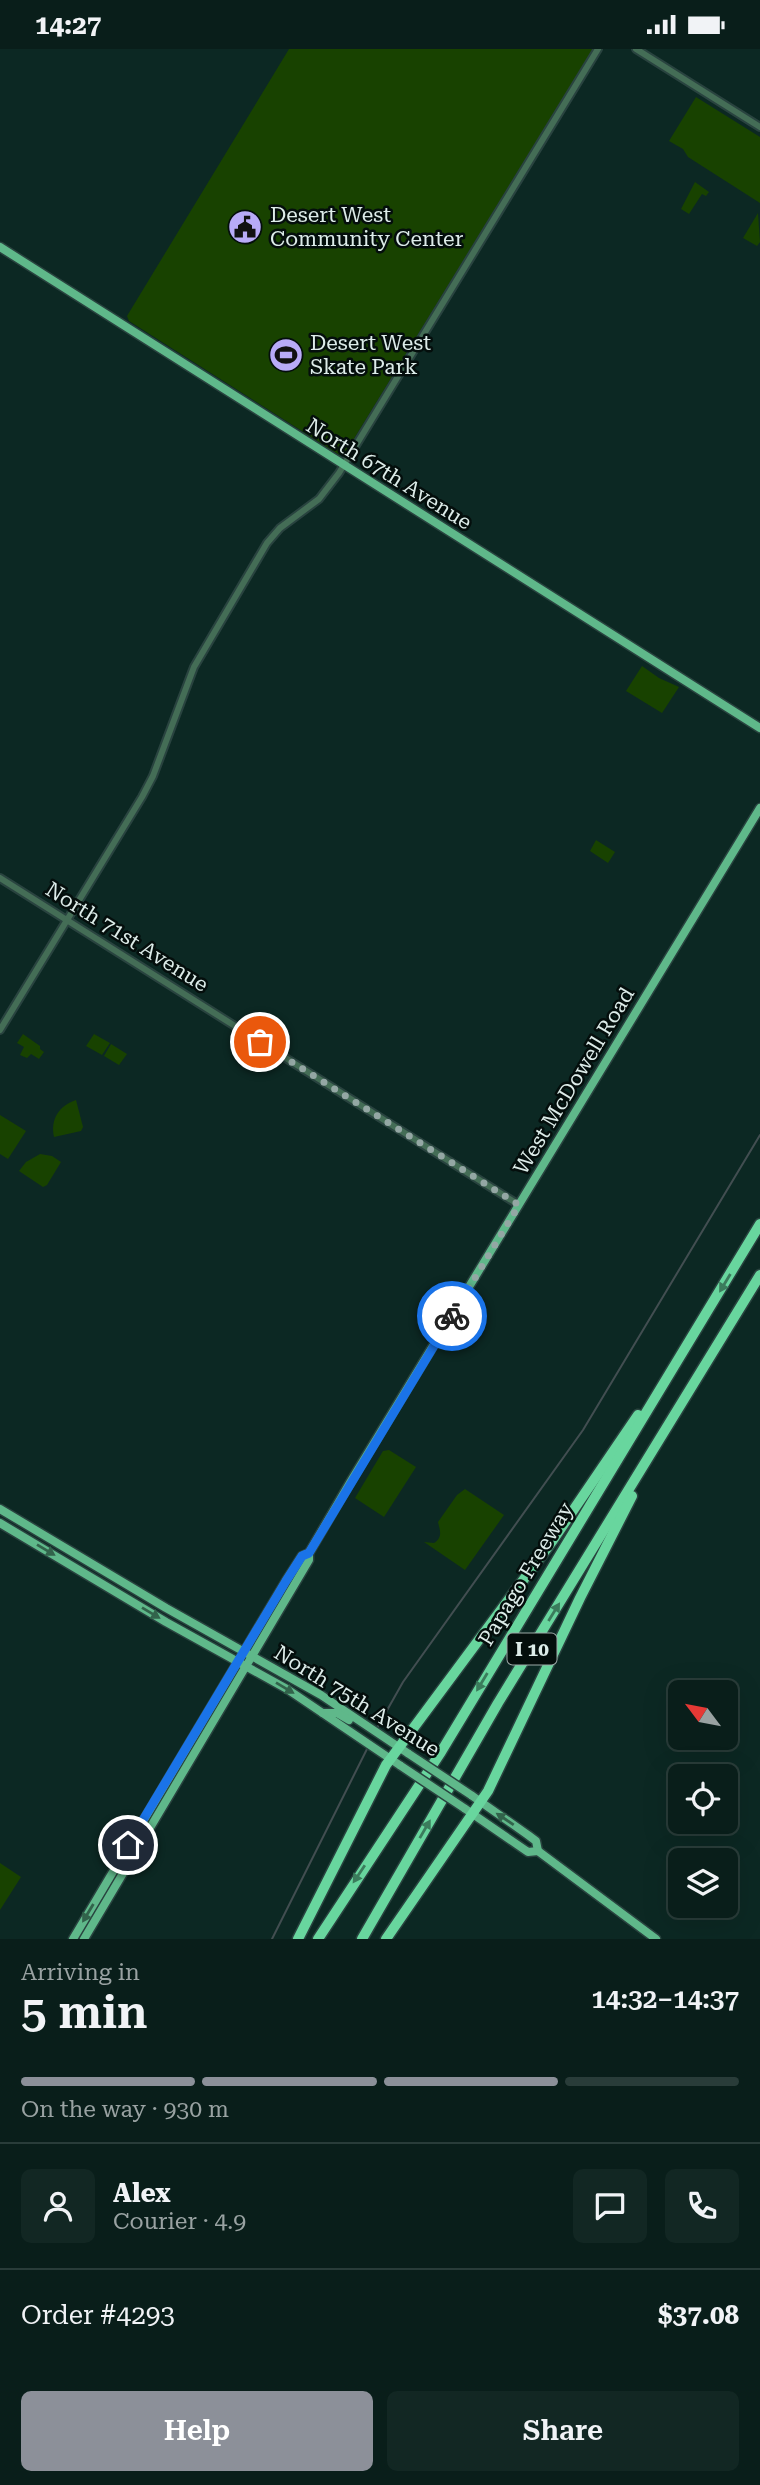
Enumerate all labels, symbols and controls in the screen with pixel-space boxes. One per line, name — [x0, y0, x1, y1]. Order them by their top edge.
text: 14:27 — [35, 10, 101, 40]
place label: Desert West Community Center — [270, 203, 464, 251]
public building icon: Desert West Community Center — [226, 208, 264, 246]
place label: Desert West Skate Park — [310, 331, 431, 379]
sports icon: Desert West Skate Park — [267, 336, 305, 374]
street label: North 67th Avenue — [302, 413, 476, 535]
street label: North 71st Avenue — [41, 877, 213, 997]
street label: West McDowell Road — [509, 983, 640, 1179]
pin — [230, 1012, 290, 1072]
icon: bag — [241, 1023, 279, 1061]
one-way arrow — [719, 1273, 731, 1293]
courier — [417, 1281, 487, 1351]
icon: bike — [433, 1297, 471, 1335]
street label: Papago Freeway — [474, 1497, 579, 1650]
one-way arrow — [36, 1544, 55, 1557]
one-way arrow — [547, 1603, 560, 1622]
one-way arrow — [141, 1607, 160, 1620]
road number: I 10 — [508, 1633, 556, 1665]
street label: North 75th Avenue — [270, 1640, 444, 1762]
one-way arrow — [476, 1673, 489, 1692]
north arrow — [668, 1680, 738, 1750]
map controls — [668, 1680, 738, 1918]
one-way arrow — [276, 1682, 295, 1695]
button: locate — [668, 1764, 738, 1834]
one-way arrow — [496, 1812, 514, 1826]
pin — [98, 1815, 158, 1875]
one-way arrow — [419, 1819, 431, 1838]
icon: home — [109, 1826, 147, 1864]
button: layers — [668, 1848, 738, 1918]
one-way arrow — [353, 1864, 366, 1884]
one-way arrow — [82, 1904, 94, 1923]
text: Arriving in — [21, 1959, 140, 1986]
text: 14:32–14:37 — [591, 1984, 739, 2014]
text: 5 min — [21, 1985, 148, 2039]
text: On the way · 930 m — [21, 2096, 229, 2123]
button: person — [21, 2169, 95, 2243]
button: chat — [573, 2169, 647, 2243]
button: phone — [665, 2169, 739, 2243]
text: Alex — [113, 2178, 171, 2208]
text: Courier · 4.9 — [113, 2208, 246, 2235]
text: Order #4293 — [21, 2300, 175, 2330]
text: $37.08 — [658, 2300, 739, 2330]
button: Help — [21, 2391, 373, 2471]
button: Share — [387, 2391, 739, 2471]

